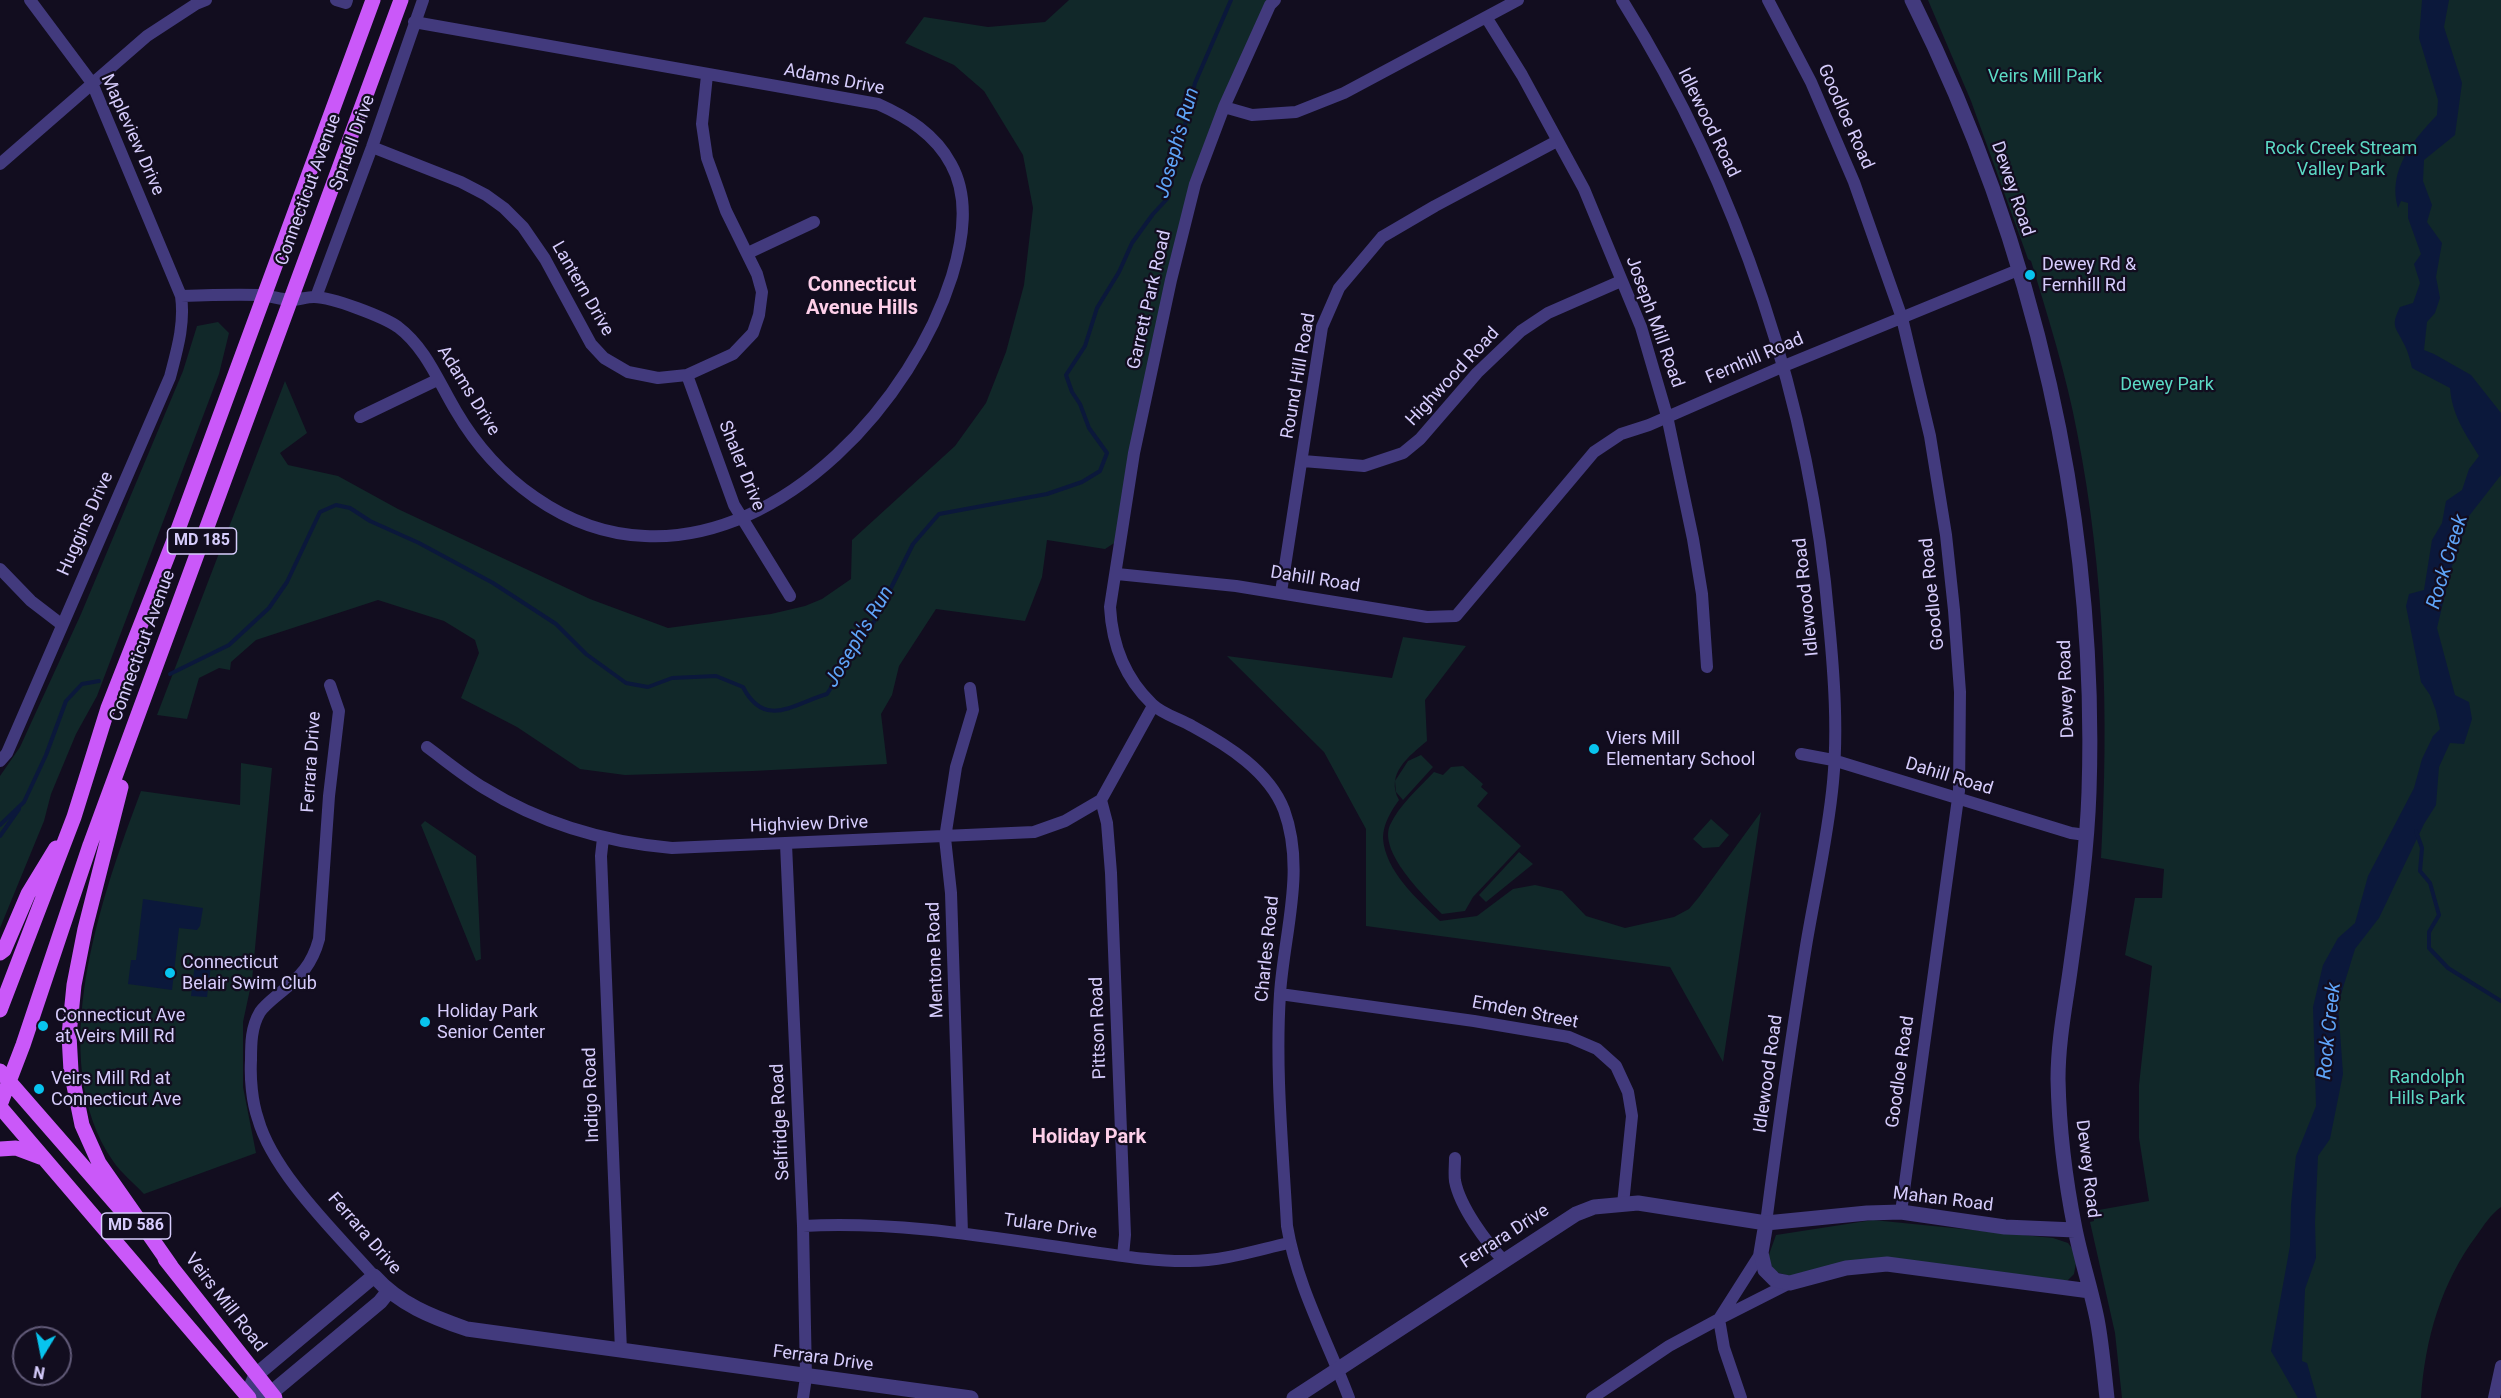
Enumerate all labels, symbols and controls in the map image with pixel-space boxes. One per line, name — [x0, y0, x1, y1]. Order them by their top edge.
street label: Adams Drive — [782, 60, 886, 100]
street label: Goodloe Road — [1812, 61, 1878, 173]
street label: Idlewood Road — [1672, 65, 1744, 181]
park label: Veirs Mill Park — [1988, 66, 2102, 88]
street label: Mapleview Drive — [96, 71, 168, 199]
water label: Joseph's Run — [1151, 85, 1205, 201]
street label: Spruell Drive — [326, 92, 380, 194]
street label: Connecticut Avenue — [272, 111, 346, 269]
park label: Rock Creek Stream Valley Park — [2265, 138, 2417, 180]
street label: Dewey Road — [1986, 139, 2038, 239]
street label: Garrett Park Road — [1124, 228, 1176, 372]
street label: Lantern Drive — [546, 238, 618, 340]
street label: Joseph Mill Road — [1620, 253, 1688, 391]
place label: Dewey Rd & Fernhill Rd — [2042, 254, 2136, 296]
marker: Dewey Rd & Fernhill Rd — [2023, 268, 2037, 282]
district label: Connecticut Avenue Hills — [806, 274, 918, 321]
street label: Round Hill Road — [1277, 311, 1321, 441]
street label: Highwood Road — [1402, 323, 1504, 431]
street label: Fernhill Road — [1703, 329, 1807, 389]
street label: Adams Drive — [432, 342, 504, 440]
park label: Dewey Park — [2120, 374, 2214, 396]
street label: Shaler Drive — [713, 418, 769, 514]
street label: Huggins Drive — [53, 469, 119, 579]
water label: Rock Creek — [2422, 512, 2474, 612]
road number: MD 185 — [168, 528, 236, 554]
street label: Idlewood Road — [1790, 537, 1824, 657]
street label: Goodloe Road — [1916, 537, 1950, 651]
street label: Dahill Road — [1269, 562, 1361, 598]
street label: Connecticut Avenue — [106, 567, 180, 725]
water label: Joseph's Run — [820, 582, 900, 692]
street label: Dewey Road — [2054, 639, 2080, 739]
street label: Ferrara Drive — [298, 711, 326, 813]
place label: Viers Mill Elementary School — [1606, 728, 1755, 771]
marker: Viers Mill Elementary School — [1587, 742, 1601, 756]
street label: Dahill Road — [1903, 753, 1995, 801]
street label: Highview Drive — [750, 812, 868, 838]
street label: Charles Road — [1252, 895, 1284, 1003]
street label: Mentone Road — [923, 901, 949, 1019]
place label: Connecticut Belair Swim Club — [182, 952, 317, 994]
marker: Connecticut Belair Swim Club — [163, 966, 177, 980]
street label: Pittson Road — [1086, 976, 1112, 1080]
water label: Rock Creek — [2313, 981, 2347, 1081]
street label: Emden Street — [1470, 992, 1580, 1034]
place label: Holiday Park Senior Center — [437, 1001, 545, 1044]
place label: Connecticut Ave at Veirs Mill Rd — [55, 1005, 185, 1048]
street label: Idlewood Road — [1750, 1014, 1788, 1134]
marker: Holiday Park Senior Center — [418, 1015, 432, 1029]
street label: Goodloe Road — [1882, 1015, 1920, 1129]
marker: Connecticut Ave at Veirs Mill Rd — [36, 1019, 50, 1033]
street label: Indigo Road — [580, 1047, 604, 1143]
street label: Selfridge Road — [767, 1063, 795, 1181]
park label: Randolph Hills Park — [2389, 1067, 2465, 1110]
place label: Veirs Mill Rd at Connecticut Ave — [51, 1068, 181, 1110]
marker: Veirs Mill Rd at Connecticut Ave — [32, 1082, 46, 1096]
street label: Dewey Road — [2070, 1119, 2104, 1219]
district label: Holiday Park — [1032, 1126, 1146, 1150]
street label: Mahan Road — [1892, 1183, 1994, 1217]
street label: Ferrara Drive — [323, 1189, 405, 1279]
street label: Ferrara Drive — [1457, 1200, 1553, 1274]
street label: Tulare Drive — [1002, 1210, 1098, 1244]
road number: MD 586 — [102, 1213, 170, 1239]
street label: Veirs Mill Road — [180, 1249, 270, 1357]
north arrow — [12, 1326, 72, 1386]
street label: Ferrara Drive — [771, 1341, 875, 1377]
text: N — [32, 1362, 46, 1383]

